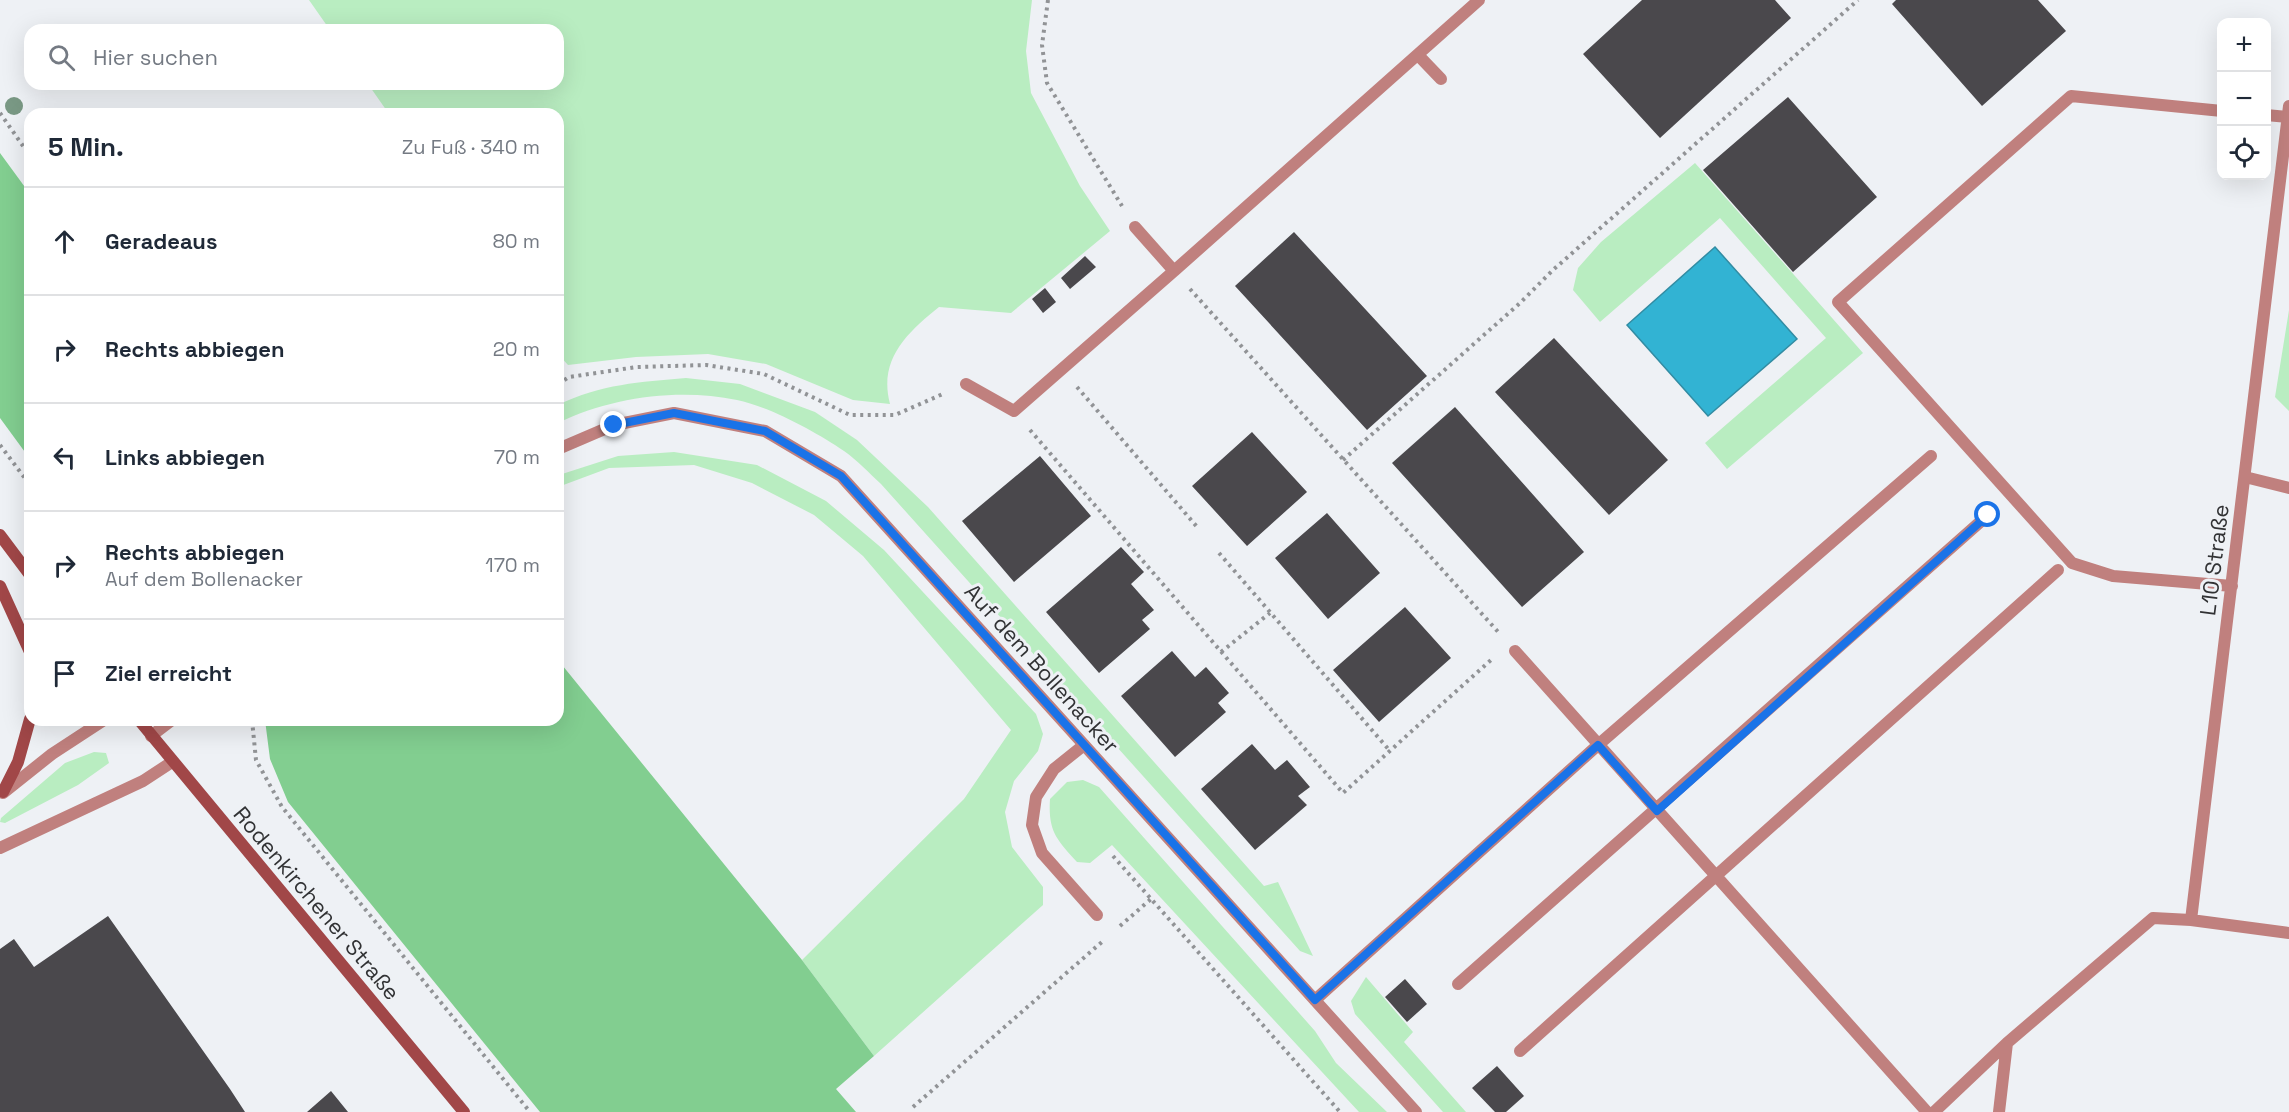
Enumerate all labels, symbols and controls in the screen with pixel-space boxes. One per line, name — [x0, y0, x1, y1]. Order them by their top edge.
map controls — [2217, 18, 2271, 180]
button: + — [2217, 18, 2271, 72]
search box — [24, 24, 564, 90]
icon: search — [45, 41, 78, 74]
text: Hier suchen — [93, 43, 218, 71]
button: − — [2217, 72, 2271, 126]
button: locate — [2217, 126, 2271, 180]
text: 5 Min. — [48, 130, 124, 164]
text: Zu Fuß · 340 m — [402, 134, 540, 160]
icon: ahead — [48, 225, 81, 258]
text: Geradeaus — [105, 227, 217, 255]
text: 80 m — [492, 228, 540, 254]
icon: right — [48, 333, 81, 366]
text: Rechts abbiegen — [105, 335, 285, 363]
text: 20 m — [493, 336, 540, 362]
route end — [600, 411, 626, 437]
icon: left — [48, 441, 81, 474]
text: Links abbiegen — [105, 443, 265, 471]
text: 70 m — [494, 444, 540, 470]
route start — [1974, 501, 2000, 527]
street label: L10 Straße — [2193, 503, 2235, 617]
text: Rechts abbiegen — [105, 538, 285, 566]
icon: right — [48, 549, 81, 582]
text: 170 m — [485, 552, 540, 578]
text: Auf dem Bollenacker — [105, 566, 303, 592]
street label: Auf dem Bollenacker — [959, 578, 1125, 758]
icon: arrive — [48, 657, 81, 690]
text: Ziel erreicht — [105, 659, 232, 687]
street label: Rodenkirchener Straße — [228, 800, 406, 1006]

